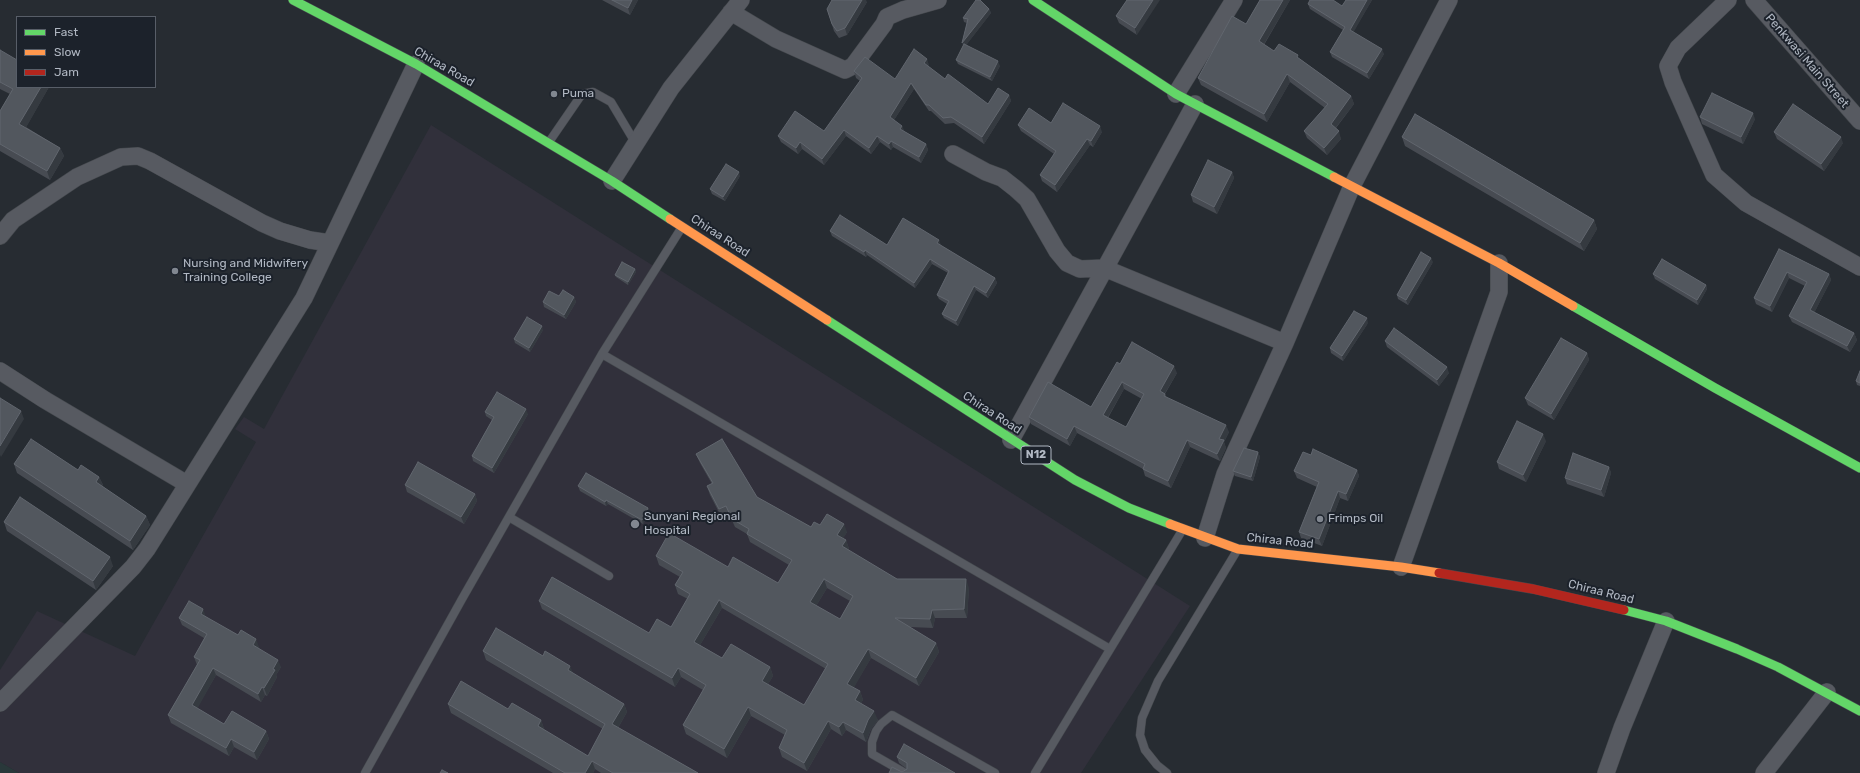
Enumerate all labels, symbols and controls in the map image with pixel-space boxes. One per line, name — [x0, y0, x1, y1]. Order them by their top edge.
street label: Penkwasi Main Street — [1762, 11, 1852, 111]
legend — [16, 16, 156, 88]
text: Fast — [54, 25, 78, 39]
street label: Chiraa Road — [411, 44, 477, 90]
text: Slow — [54, 45, 81, 59]
text: Jam — [54, 65, 79, 79]
place label: Puma — [562, 87, 594, 101]
marker: Puma — [549, 89, 559, 99]
street label: Chiraa Road — [688, 212, 752, 260]
place label: Nursing and Midwifery Training College — [183, 257, 308, 285]
marker: Nursing and Midwifery Training College — [170, 266, 180, 276]
street label: Chiraa Road — [960, 389, 1024, 437]
road number: N12 — [1021, 446, 1051, 464]
place label: Sunyani Regional Hospital — [644, 510, 740, 538]
place label: Frimps Oil — [1328, 512, 1383, 526]
marker: Frimps Oil — [1315, 514, 1325, 524]
marker: Sunyani Regional Hospital — [629, 518, 641, 530]
street label: Chiraa Road — [1246, 530, 1314, 552]
street label: Chiraa Road — [1567, 577, 1635, 607]

